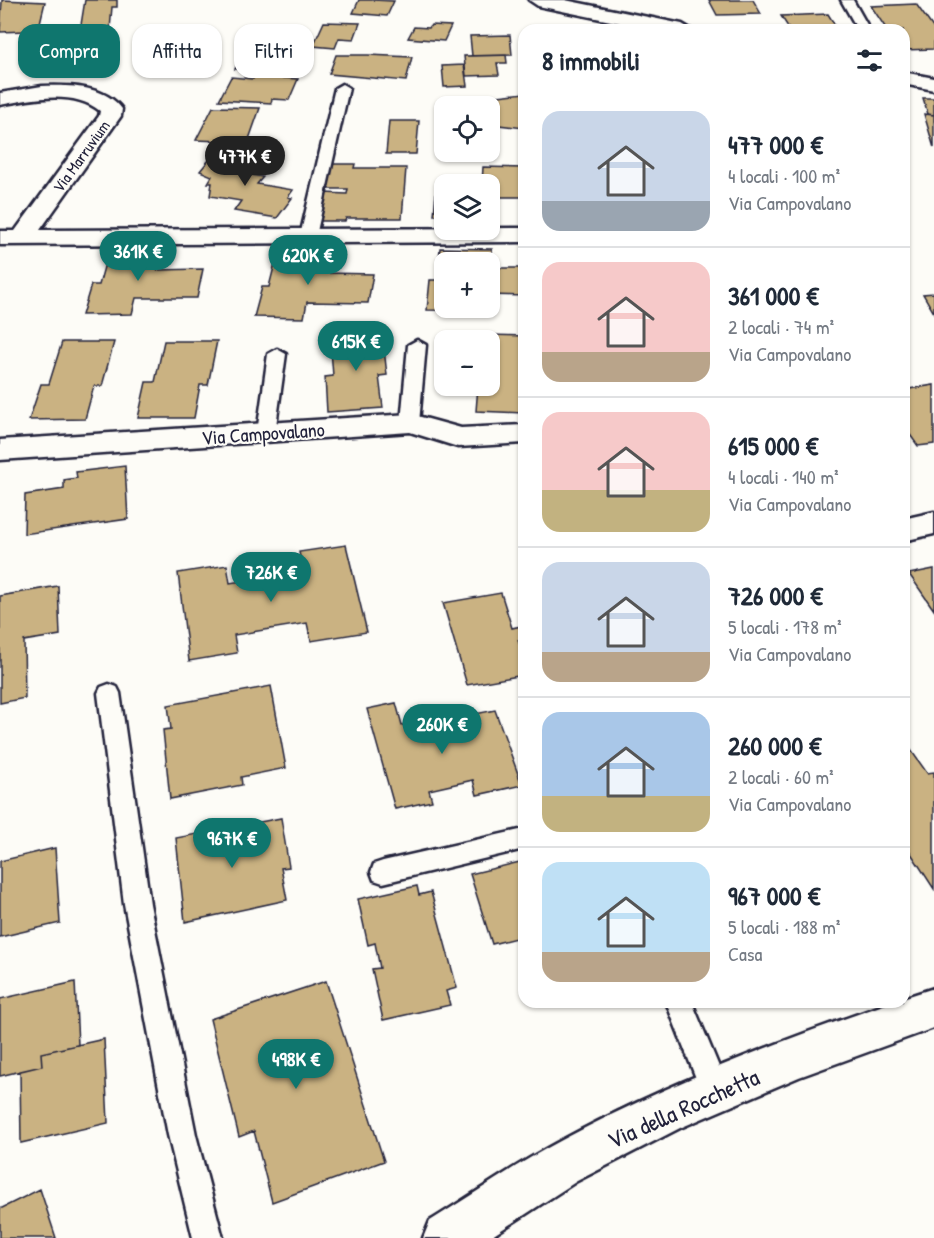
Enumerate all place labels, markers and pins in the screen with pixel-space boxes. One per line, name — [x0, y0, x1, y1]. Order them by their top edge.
pin: 477K € — [196, 136, 294, 187]
pin: 361K € — [89, 231, 187, 282]
pin: 620K € — [259, 235, 357, 286]
pin: 615K € — [307, 321, 405, 372]
pin: 726K € — [222, 552, 320, 603]
pin: 260K € — [393, 704, 491, 755]
pin: 967K € — [183, 818, 281, 869]
pin: 498K € — [247, 1039, 345, 1090]

